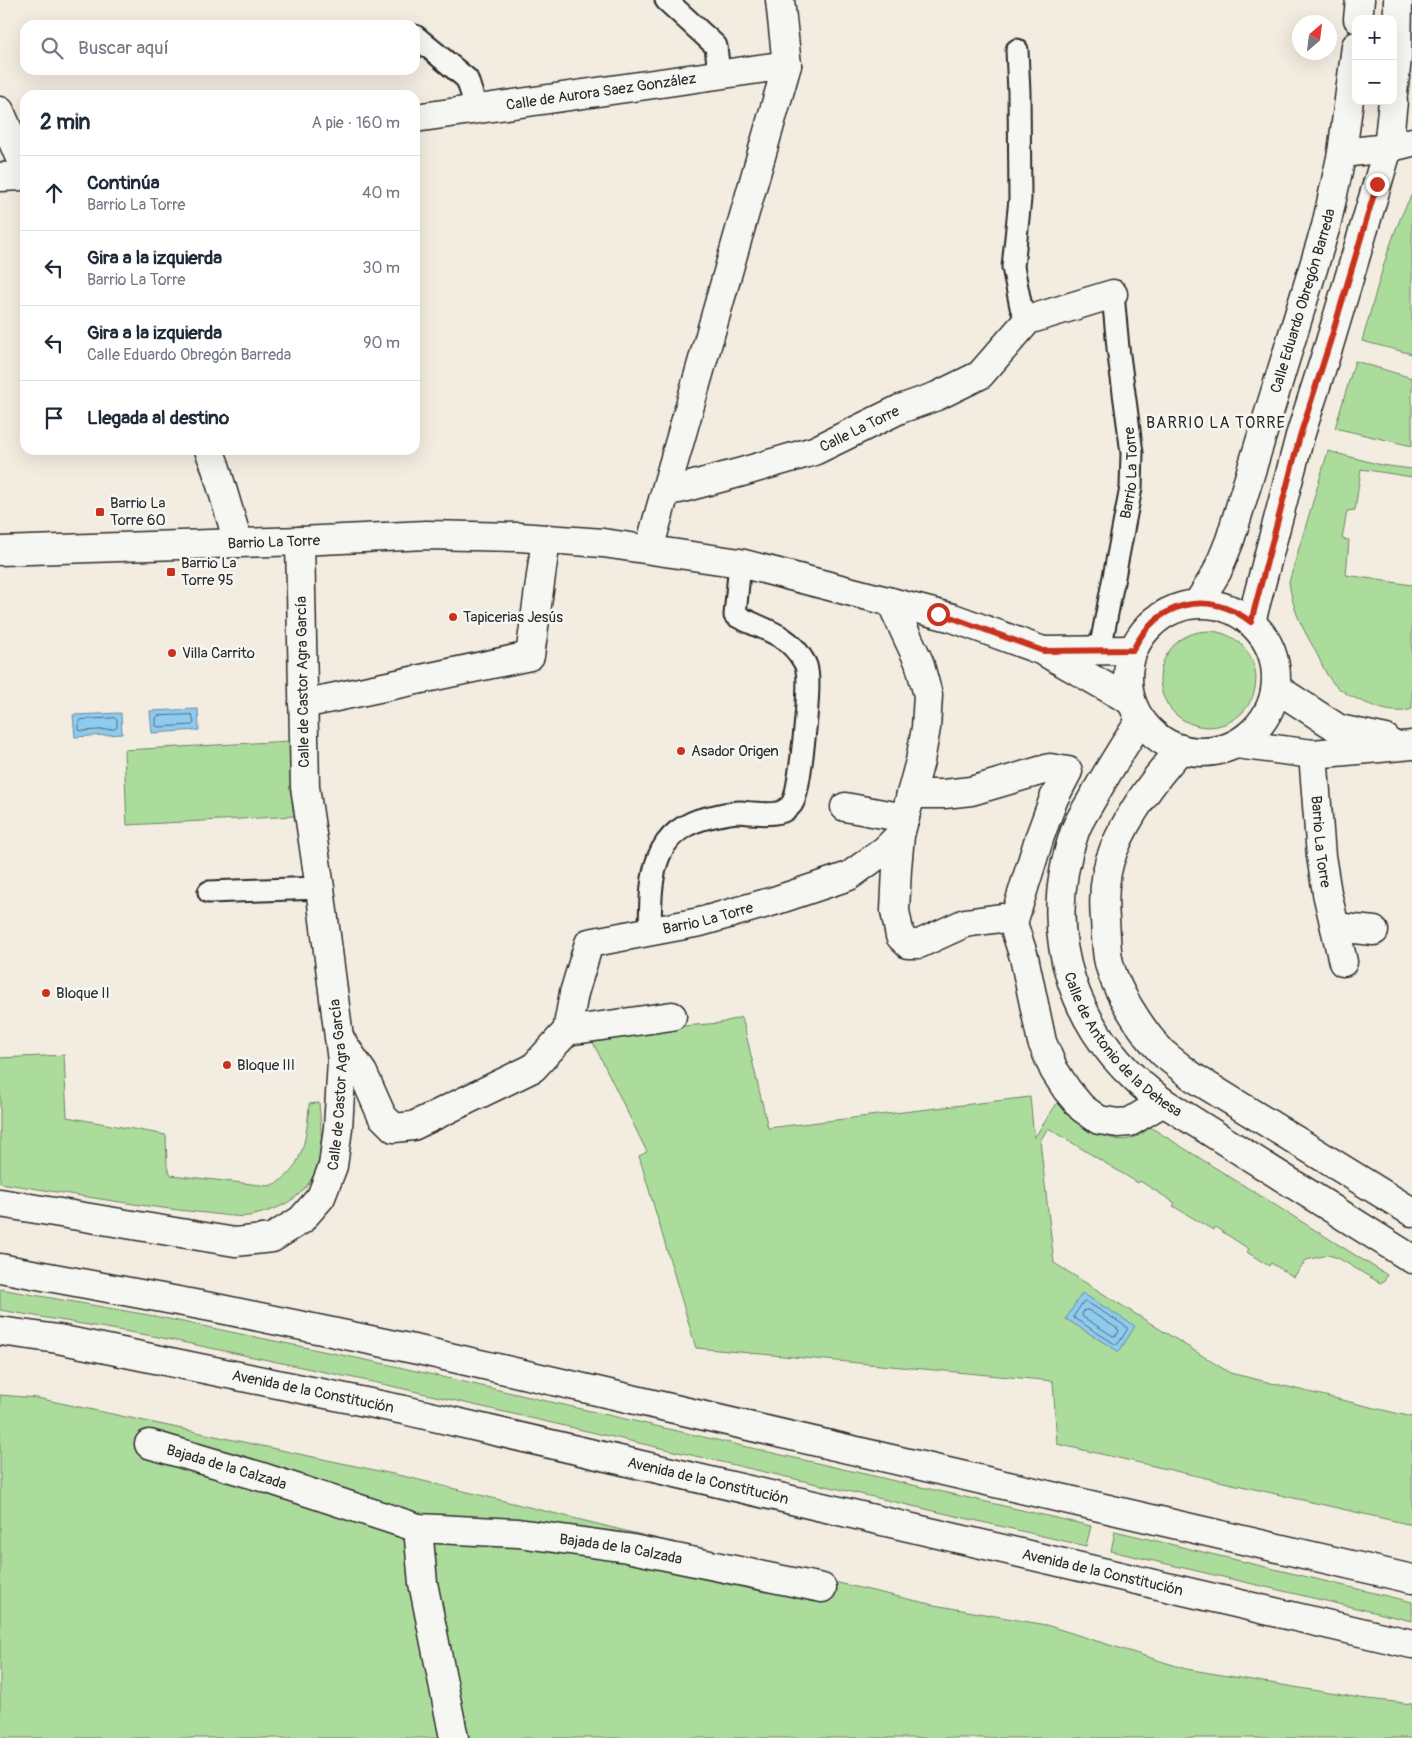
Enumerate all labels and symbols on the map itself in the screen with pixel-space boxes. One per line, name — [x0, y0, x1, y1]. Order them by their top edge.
north arrow — [1292, 15, 1337, 60]
street label: Calle de Aurora Saez González — [505, 69, 698, 114]
route end — [1366, 173, 1389, 196]
street label: Calle Eduardo Obregón Barreda — [1266, 207, 1339, 395]
street label: Calle La Torre — [817, 401, 903, 456]
district label: BARRIO LA TORRE — [1146, 413, 1286, 433]
street label: Barrio La Torre — [1116, 425, 1142, 520]
place label: Barrio La Torre 60 — [110, 494, 166, 530]
marker: Barrio La Torre 60 — [94, 506, 106, 518]
street label: Barrio La Torre — [227, 531, 321, 553]
place label: Barrio La Torre 95 — [181, 554, 237, 590]
marker: Barrio La Torre 95 — [165, 566, 177, 578]
street label: Calle de Castor Agra García — [292, 596, 314, 768]
route start — [927, 603, 950, 626]
place label: Tapicerias Jesús — [463, 608, 563, 627]
marker: Tapicerias Jesús — [447, 611, 459, 623]
place label: Villa Carrito — [182, 644, 255, 663]
marker: Villa Carrito — [166, 647, 178, 659]
place label: Asador Origen — [691, 742, 779, 761]
marker: Asador Origen — [675, 745, 687, 757]
street label: Barrio La Torre — [1307, 795, 1336, 890]
street label: Barrio La Torre — [661, 898, 756, 938]
street label: Calle de Antonio de la Dehesa — [1060, 970, 1186, 1121]
place label: Bloque II — [56, 984, 110, 1003]
marker: Bloque II — [40, 987, 52, 999]
street label: Calle de Castor Agra García — [323, 998, 352, 1171]
place label: Bloque III — [237, 1056, 295, 1075]
marker: Bloque III — [221, 1059, 233, 1071]
street label: Avenida de la Constitución — [230, 1365, 396, 1417]
street label: Bajada de la Calzada — [164, 1440, 289, 1494]
street label: Avenida de la Constitución — [626, 1453, 791, 1509]
street label: Bajada de la Calzada — [558, 1529, 684, 1569]
street label: Avenida de la Constitución — [1020, 1544, 1185, 1600]

